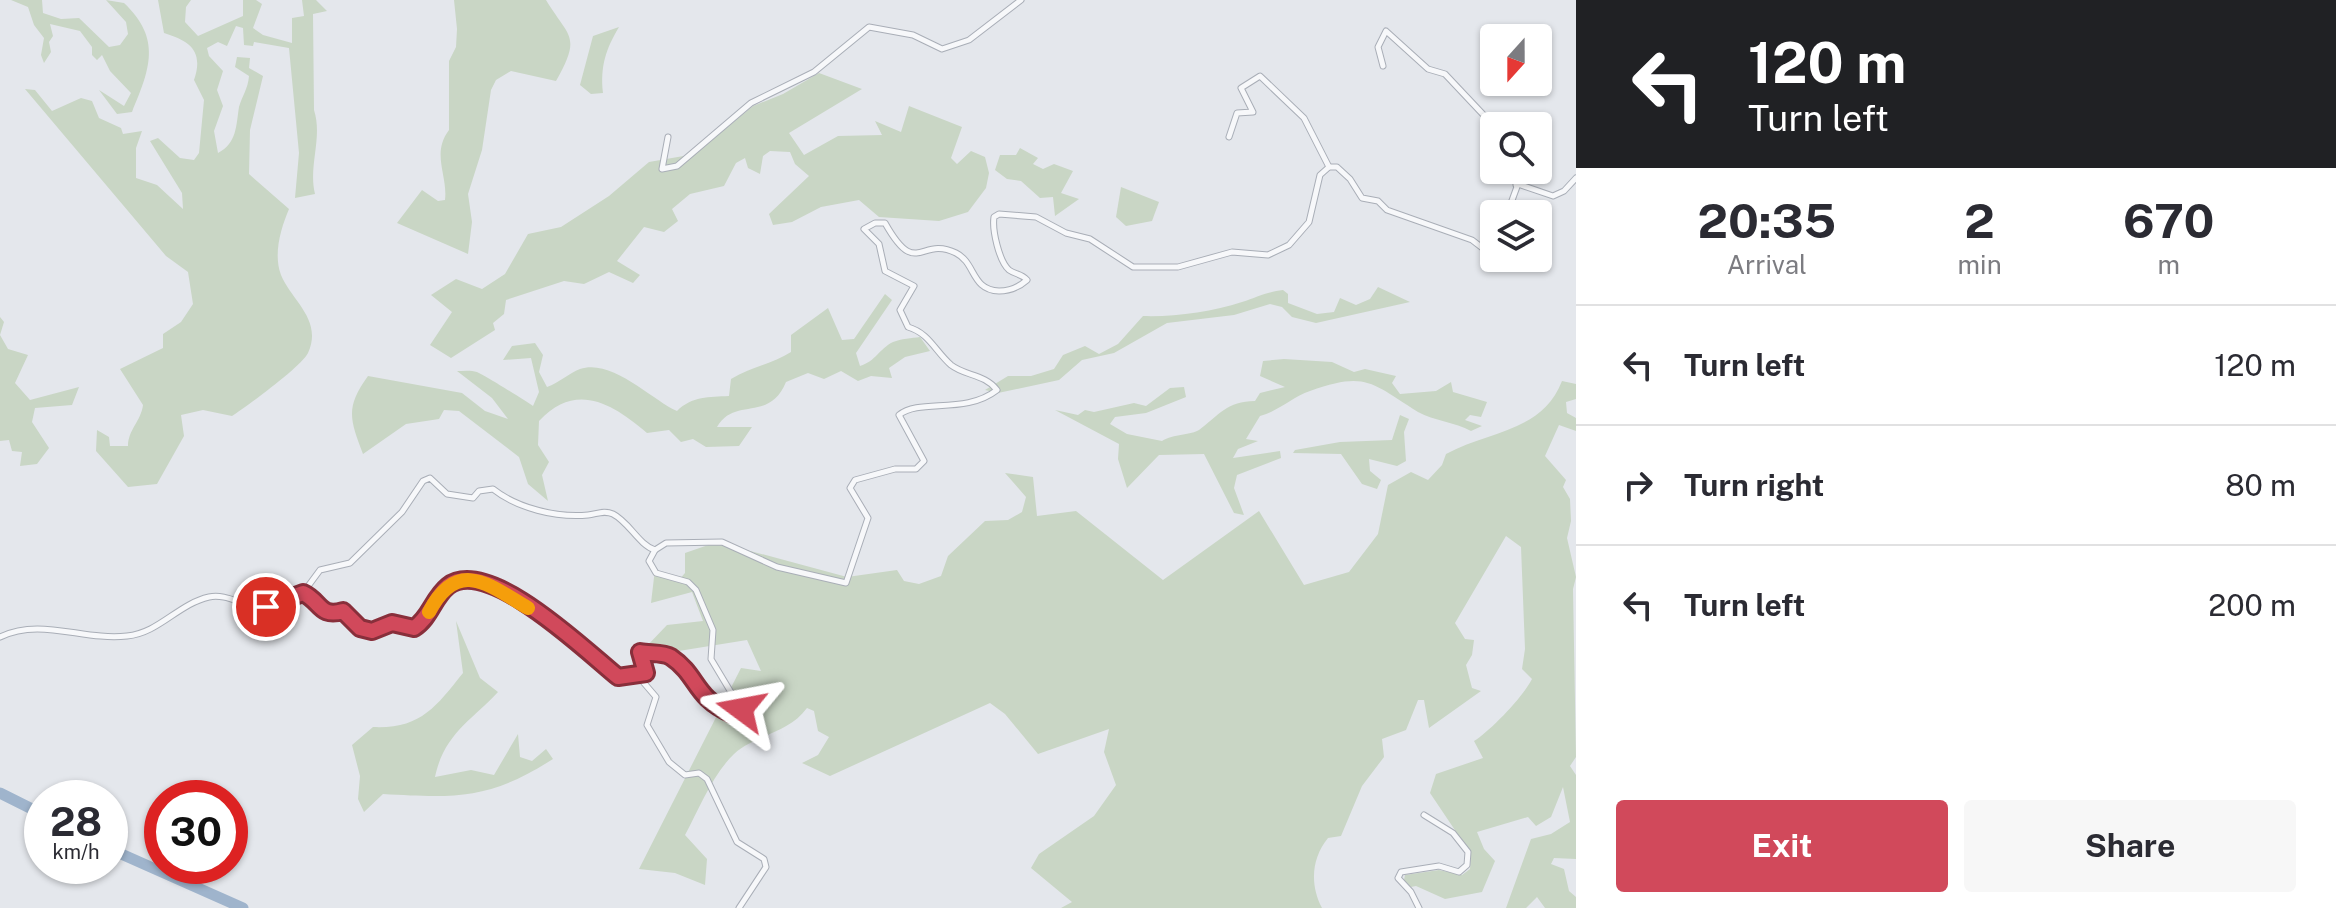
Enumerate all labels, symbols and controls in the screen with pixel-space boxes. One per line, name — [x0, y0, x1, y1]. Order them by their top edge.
north arrow — [1480, 24, 1552, 96]
map controls — [1480, 24, 1552, 272]
text: 120 m — [1748, 30, 1906, 96]
icon: left — [1616, 32, 1720, 136]
text: Turn left — [1748, 97, 1889, 139]
button: search — [1480, 112, 1552, 184]
text: 20:35 — [1697, 192, 1836, 249]
text: 2 — [1964, 192, 1995, 249]
text: 670 — [2123, 192, 2215, 249]
button: layers — [1480, 200, 1552, 272]
text: Arrival — [1727, 249, 1807, 280]
text: min — [1958, 249, 2002, 280]
text: m — [2158, 249, 2180, 280]
icon: left — [1616, 343, 1660, 387]
text: Turn left — [1684, 347, 1805, 383]
text: 120 m — [2214, 347, 2296, 383]
icon: right — [1616, 463, 1660, 507]
text: Turn right — [1684, 467, 1824, 503]
text: 80 m — [2225, 467, 2296, 503]
pin — [232, 573, 300, 641]
icon: left — [1616, 583, 1660, 627]
icon: arrive — [244, 585, 288, 629]
text: Turn left — [1684, 587, 1805, 623]
text: 200 m — [2208, 587, 2296, 623]
position arrow — [699, 667, 783, 751]
speed limit sign: 30 — [144, 780, 248, 884]
text: 28 — [50, 798, 102, 845]
button: Exit — [1616, 800, 1948, 892]
button: Share — [1964, 800, 2296, 892]
text: km/h — [52, 840, 100, 864]

